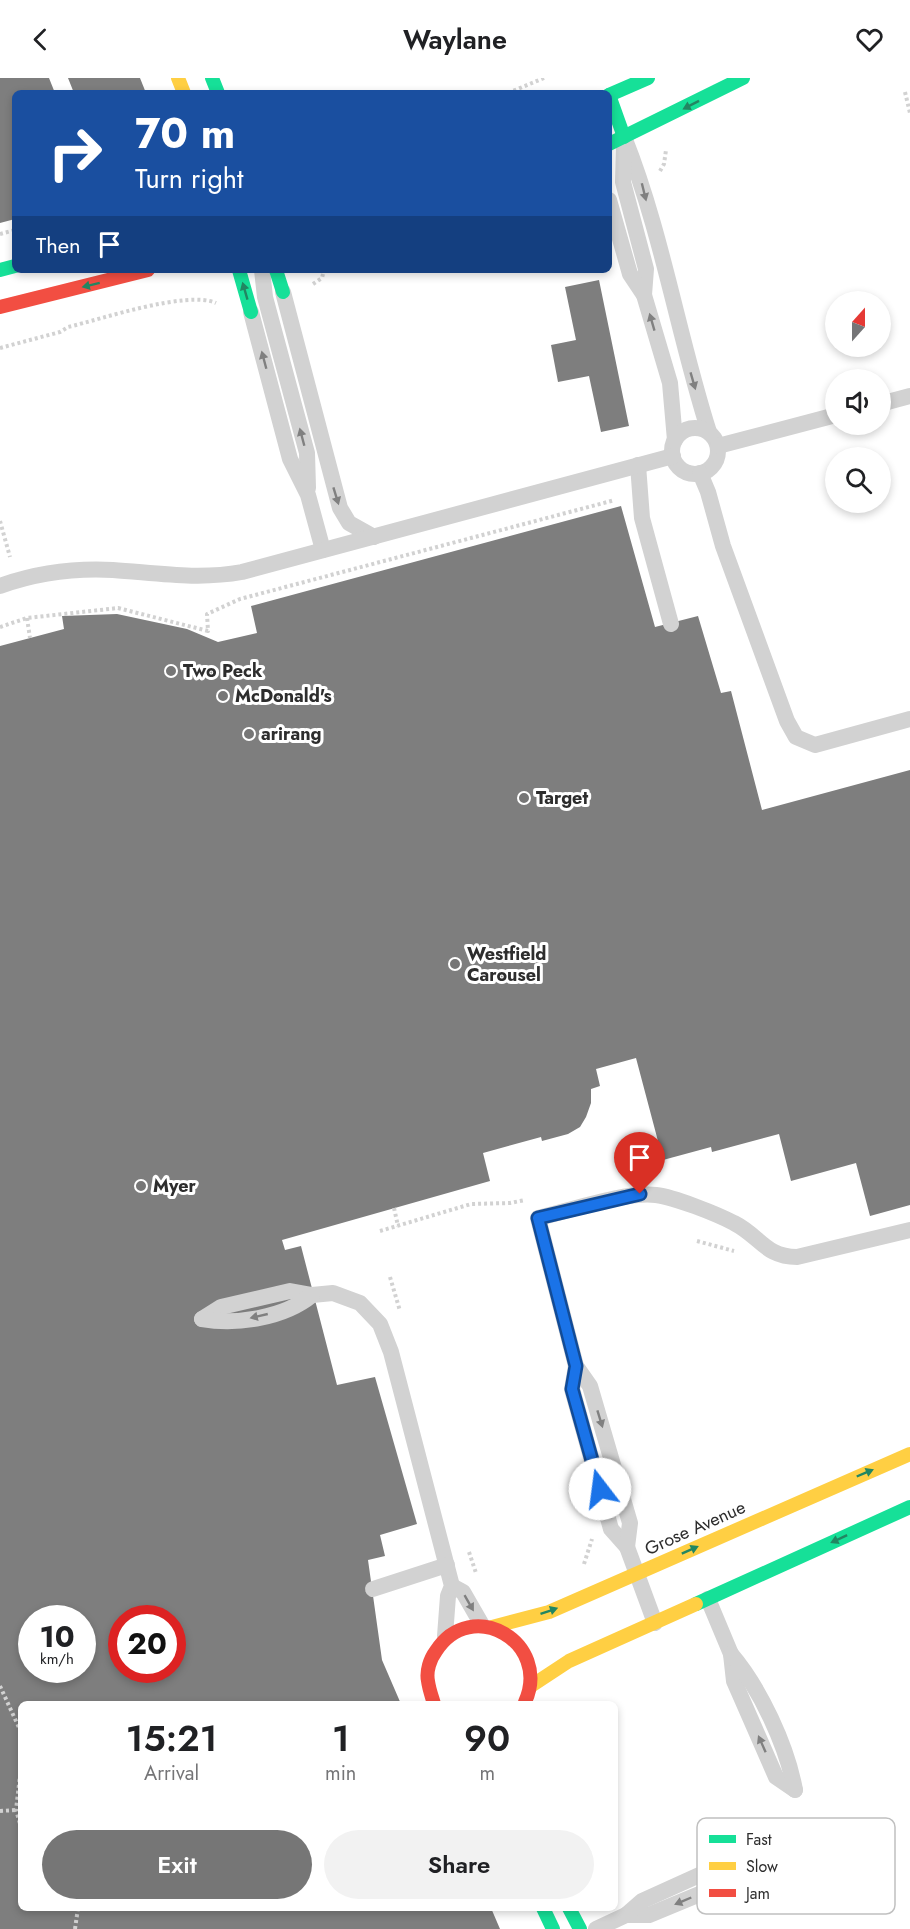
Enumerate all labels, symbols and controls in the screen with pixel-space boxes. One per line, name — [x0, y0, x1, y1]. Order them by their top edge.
text: Waylane — [403, 20, 507, 59]
icon: back — [24, 23, 57, 56]
icon: heart — [853, 23, 886, 56]
one-way arrow — [683, 100, 700, 110]
text: 70 m — [135, 103, 235, 164]
icon: right — [36, 114, 114, 192]
text: Turn right — [135, 159, 243, 198]
one-way arrow — [640, 184, 649, 202]
icon: arrive — [93, 228, 126, 261]
text: Then — [36, 229, 81, 261]
one-way arrow — [82, 280, 100, 290]
one-way arrow — [240, 282, 249, 300]
north arrow — [825, 291, 891, 357]
map controls — [825, 291, 891, 513]
one-way arrow — [647, 313, 656, 331]
one-way arrow — [258, 351, 268, 369]
button: sound — [825, 369, 891, 435]
one-way arrow — [689, 372, 698, 390]
one-way arrow — [297, 428, 307, 446]
button: search — [825, 447, 891, 513]
one-way arrow — [332, 487, 341, 505]
place label: Two Peck — [183, 658, 263, 684]
marker: Two Peck — [164, 664, 178, 678]
place label: McDonald's — [235, 683, 332, 709]
marker: McDonald's — [216, 689, 230, 703]
place label: arirang — [261, 721, 322, 747]
marker: arirang — [242, 727, 256, 741]
place label: Target — [536, 785, 588, 811]
marker: Target — [517, 791, 531, 805]
place label: Westfield Carousel — [467, 941, 546, 988]
marker: Westfield Carousel — [448, 957, 462, 971]
pin — [614, 1132, 665, 1194]
icon: arrive — [623, 1141, 656, 1174]
place label: Myer — [153, 1173, 196, 1199]
marker: Myer — [134, 1179, 148, 1193]
one-way arrow — [249, 1312, 268, 1321]
one-way arrow — [596, 1410, 605, 1428]
position arrow — [568, 1457, 632, 1521]
one-way arrow — [856, 1468, 874, 1477]
street label: Grose Avenue — [641, 1494, 749, 1562]
one-way arrow — [829, 1534, 847, 1544]
one-way arrow — [681, 1545, 699, 1555]
one-way arrow — [464, 1595, 474, 1612]
speed limit sign: 20 — [108, 1605, 186, 1683]
one-way arrow — [540, 1606, 558, 1616]
text: 10 — [39, 1615, 75, 1658]
text: km/h — [40, 1648, 74, 1670]
text: 15:21 — [126, 1712, 217, 1764]
text: 1 — [332, 1712, 350, 1764]
text: 90 — [464, 1712, 510, 1764]
one-way arrow — [757, 1736, 766, 1753]
text: Arrival — [144, 1759, 199, 1788]
text: min — [325, 1759, 356, 1788]
text: m — [479, 1759, 495, 1788]
legend — [697, 1818, 895, 1914]
text: Fast — [746, 1828, 772, 1851]
button: Exit — [42, 1830, 312, 1899]
button: Share — [324, 1830, 594, 1899]
text: Slow — [746, 1855, 778, 1878]
text: Jam — [744, 1882, 770, 1905]
one-way arrow — [674, 1897, 691, 1906]

